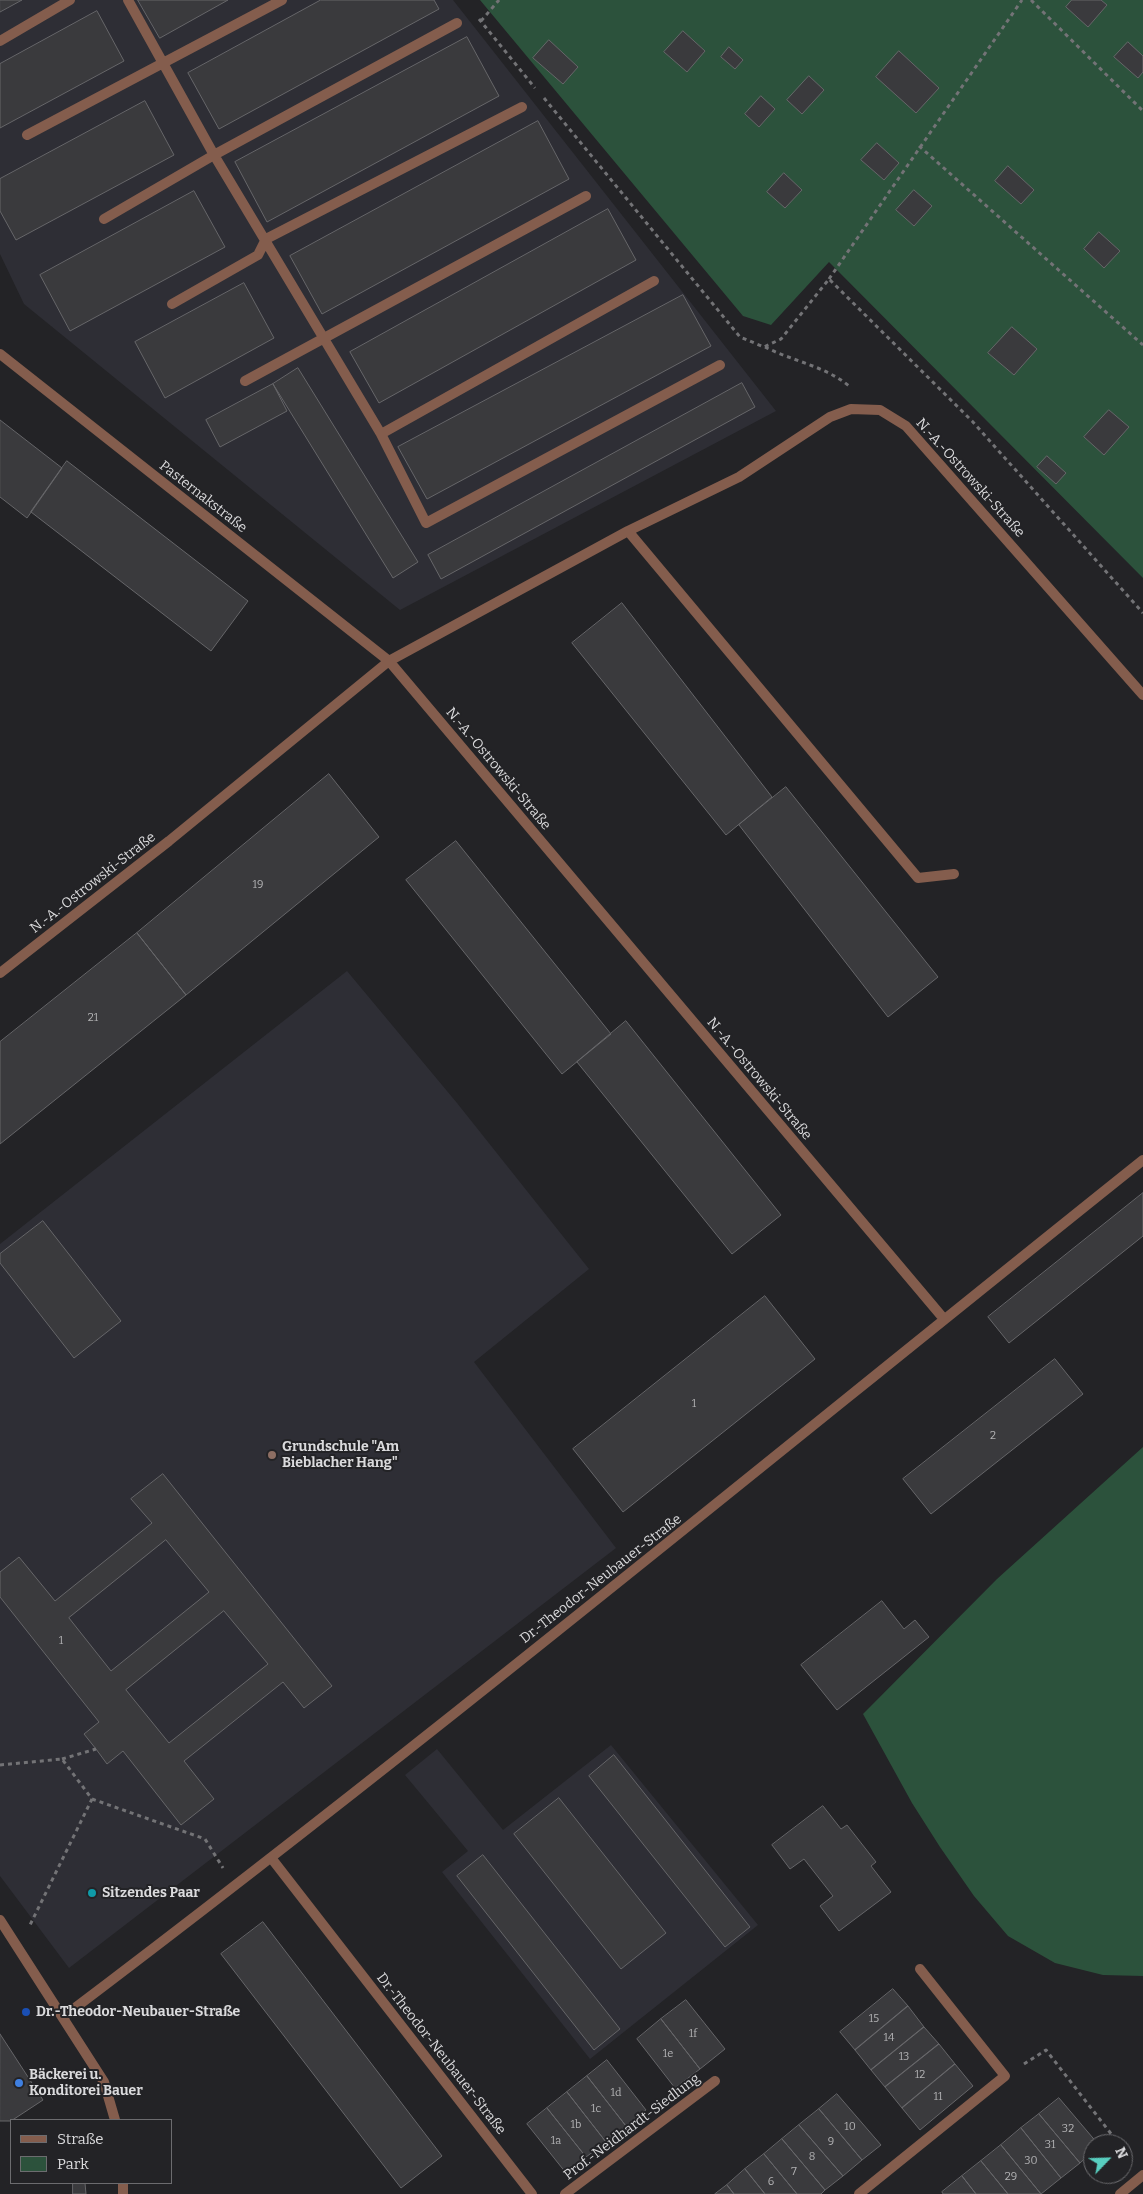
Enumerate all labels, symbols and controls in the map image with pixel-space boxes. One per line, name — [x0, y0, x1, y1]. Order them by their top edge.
street label: N.-A.-Ostrowski-Straße — [912, 415, 1028, 541]
street label: Pasternakstraße — [156, 458, 250, 536]
street label: N.-A.-Ostrowski-Straße — [442, 704, 554, 834]
street label: N.-A.-Ostrowski-Straße — [27, 829, 159, 937]
house number: 19 — [253, 878, 263, 892]
house number: 21 — [88, 1011, 98, 1025]
street label: N.-A.-Ostrowski-Straße — [703, 1014, 815, 1144]
house number: 1 — [692, 1397, 696, 1411]
house number: 2 — [990, 1429, 996, 1443]
place label: Grundschule "Am Bieblacher Hang" — [282, 1439, 399, 1471]
marker: Grundschule "Am Bieblacher Hang" — [266, 1449, 278, 1461]
street label: Dr.-Theodor-Neubauer-Straße — [517, 1511, 685, 1647]
house number: 1 — [59, 1634, 63, 1648]
place label: Sitzendes Paar — [102, 1885, 200, 1901]
marker: Sitzendes Paar — [86, 1887, 98, 1899]
street label: Dr.-Theodor-Neubauer-Straße — [373, 1970, 509, 2138]
place label: Dr.-Theodor-Neubauer-Straße — [36, 2004, 240, 2020]
marker: Dr.-Theodor-Neubauer-Straße — [20, 2006, 32, 2018]
house number: 15 — [869, 2012, 879, 2026]
house number: 1f — [689, 2027, 697, 2041]
house number: 14 — [884, 2031, 894, 2045]
house number: 1e — [663, 2047, 673, 2061]
house number: 13 — [899, 2050, 909, 2064]
place label: Bäckerei u. Konditorei Bauer — [29, 2067, 143, 2100]
house number: 12 — [915, 2068, 925, 2082]
street label: Prof.-Neidhardt-Siedlung — [560, 2070, 704, 2184]
marker: Bäckerei u. Konditorei Bauer — [13, 2077, 25, 2089]
house number: 1d — [611, 2086, 621, 2100]
house number: 11 — [934, 2090, 942, 2104]
house number: 1c — [591, 2102, 601, 2116]
house number: 1b — [571, 2118, 581, 2132]
legend — [10, 2119, 172, 2184]
house number: 10 — [844, 2120, 856, 2134]
house number: 32 — [1062, 2122, 1074, 2136]
text: Straße — [57, 2130, 103, 2148]
house number: 1a — [551, 2134, 561, 2148]
north arrow — [1083, 2134, 1133, 2184]
house number: 9 — [828, 2135, 834, 2149]
house number: 31 — [1045, 2138, 1055, 2152]
text: N — [1111, 2145, 1131, 2161]
house number: 8 — [809, 2150, 815, 2164]
house number: 30 — [1024, 2154, 1038, 2168]
text: Park — [57, 2155, 89, 2173]
house number: 7 — [791, 2165, 797, 2179]
house number: 29 — [1005, 2170, 1017, 2184]
house number: 6 — [768, 2175, 774, 2189]

